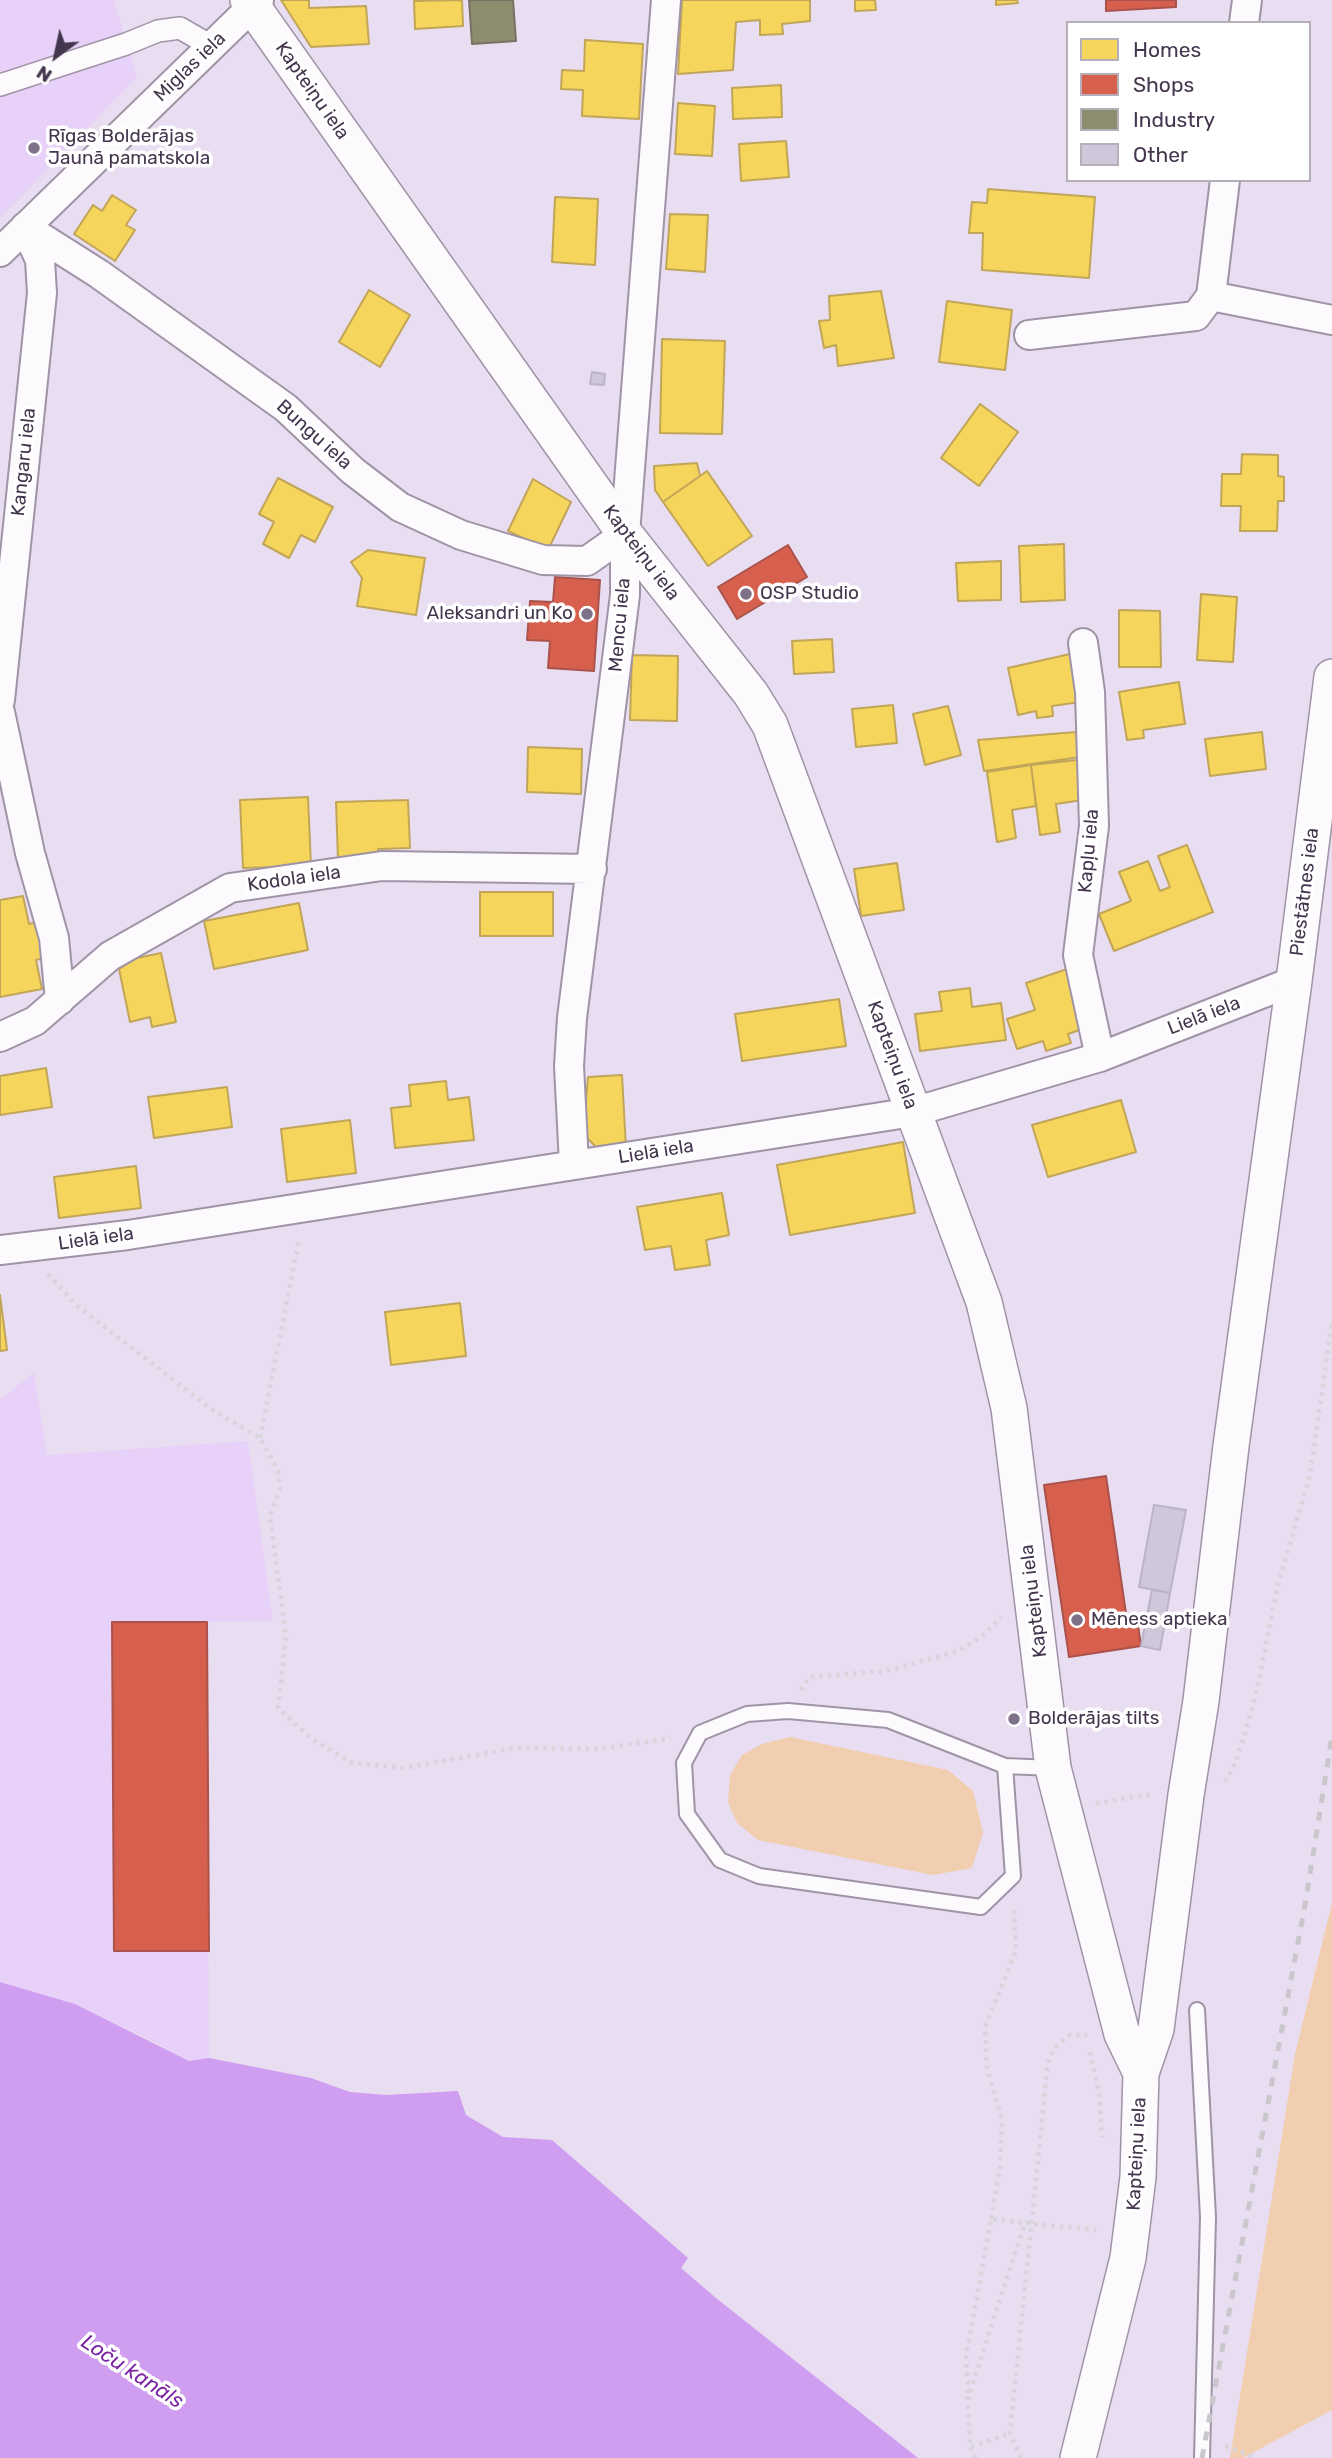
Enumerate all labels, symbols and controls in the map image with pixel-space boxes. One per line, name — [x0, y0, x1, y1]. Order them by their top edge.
north arrow — [21, 21, 91, 91]
legend — [1066, 21, 1311, 182]
street label: Miglas iela — [149, 27, 231, 107]
text: Homes — [1133, 37, 1201, 62]
street label: Kapteiņu iela — [270, 38, 354, 144]
text: N — [32, 61, 56, 87]
text: Shops — [1133, 72, 1194, 97]
text: Industry — [1133, 107, 1215, 132]
place label: Rīgas Bolderājas Jaunā pamatskola — [48, 126, 210, 170]
marker: Rīgas Bolderājas Jaunā pamatskola — [26, 140, 42, 156]
text: Other — [1133, 142, 1188, 167]
street label: Bungu iela — [272, 395, 356, 475]
street label: Kangaru iela — [7, 407, 41, 517]
street label: Kapteiņu iela — [598, 501, 684, 605]
street label: Mencu iela — [605, 577, 635, 673]
place label: OSP Studio — [760, 583, 859, 605]
marker: OSP Studio — [738, 586, 754, 602]
place label: Aleksandri un Ko — [427, 603, 573, 625]
marker: Aleksandri un Ko — [579, 606, 595, 622]
street label: Kapļu iela — [1074, 808, 1104, 894]
street label: Piestātnes iela — [1286, 826, 1324, 958]
street label: Kodola iela — [246, 861, 342, 897]
street label: Lielā iela — [1164, 992, 1244, 1040]
street label: Kapteiņu iela — [862, 998, 922, 1112]
street label: Lielā iela — [617, 1135, 695, 1169]
street label: Lielā iela — [57, 1222, 135, 1256]
street label: Kapteiņu iela — [1016, 1543, 1052, 1659]
place label: Mēness aptieka — [1091, 1609, 1227, 1631]
marker: Mēness aptieka — [1069, 1612, 1085, 1628]
place label: Bolderājas tilts — [1028, 1708, 1159, 1730]
marker: Bolderājas tilts — [1006, 1711, 1022, 1727]
street label: Kapteiņu iela — [1123, 2097, 1151, 2211]
water label: Loču kanāls — [76, 2330, 188, 2414]

